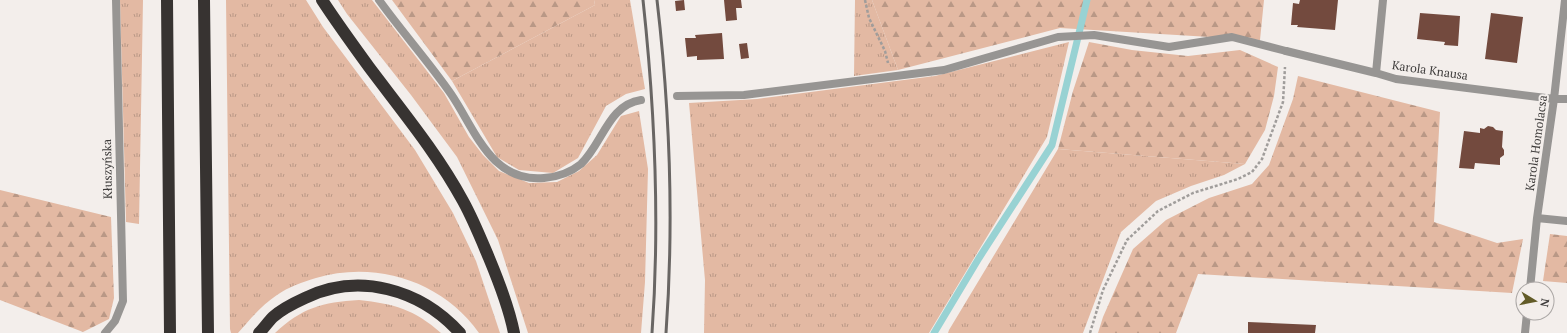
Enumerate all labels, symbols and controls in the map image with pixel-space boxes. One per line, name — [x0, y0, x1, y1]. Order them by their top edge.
street label: Karola Knausa — [1391, 57, 1469, 83]
street label: Karola Homolacsa — [1522, 94, 1550, 192]
street label: Kłuszyńska — [99, 139, 115, 199]
north arrow — [1515, 281, 1555, 321]
text: N — [1537, 297, 1552, 309]

